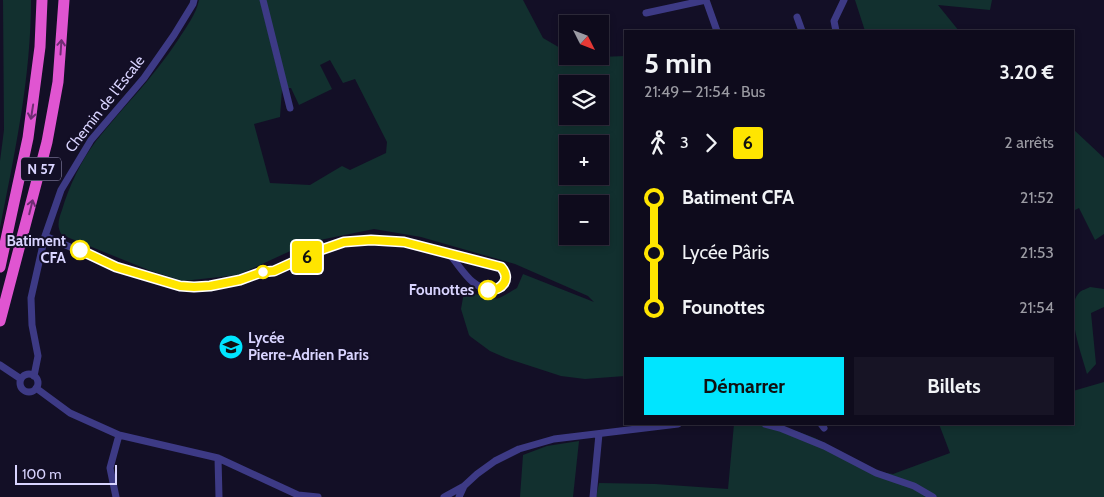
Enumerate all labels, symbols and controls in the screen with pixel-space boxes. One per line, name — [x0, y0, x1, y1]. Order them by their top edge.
north arrow — [559, 15, 609, 65]
map controls — [559, 15, 609, 245]
one-way arrow — [57, 40, 66, 56]
text: 5 min — [644, 46, 712, 80]
street label: Chemin de l'Escale — [62, 52, 149, 156]
text: 3.20 € — [1000, 61, 1054, 84]
button: layers — [559, 75, 609, 125]
text: 21:49 – 21:54 · Bus — [644, 82, 766, 101]
one-way arrow — [27, 104, 37, 120]
icon: walk — [644, 129, 672, 157]
icon: forward — [697, 129, 725, 157]
text: 6 — [743, 132, 753, 154]
text: 3 — [680, 133, 689, 152]
text: 2 arrêts — [1004, 133, 1054, 152]
button: + — [559, 135, 609, 185]
road number: N 57 — [21, 157, 61, 180]
text: Batiment CFA — [682, 186, 794, 209]
text: 21:52 — [1020, 188, 1054, 207]
button: − — [559, 195, 609, 245]
one-way arrow — [27, 199, 36, 215]
place label: Batiment CFA — [6, 232, 67, 267]
marker: Batiment CFA — [70, 240, 90, 260]
line badge: 6 — [291, 241, 323, 273]
text: Lycée Pâris — [682, 241, 769, 264]
text: 21:53 — [1020, 243, 1054, 262]
text: 6 — [302, 246, 312, 268]
unlabelled marker — [256, 265, 270, 279]
marker: Founottes — [478, 280, 498, 300]
place label: Founottes — [409, 281, 474, 299]
text: Founottes — [682, 296, 765, 319]
text: 21:54 — [1019, 298, 1054, 317]
place label: Lycée Pierre-Adrien Paris — [248, 329, 369, 364]
school or university icon: Lycée Pierre-Adrien Paris — [218, 334, 244, 360]
button: Démarrer — [644, 357, 844, 415]
button: Billets — [854, 357, 1054, 415]
scale bar — [15, 462, 118, 485]
text: 100 m — [22, 465, 62, 483]

